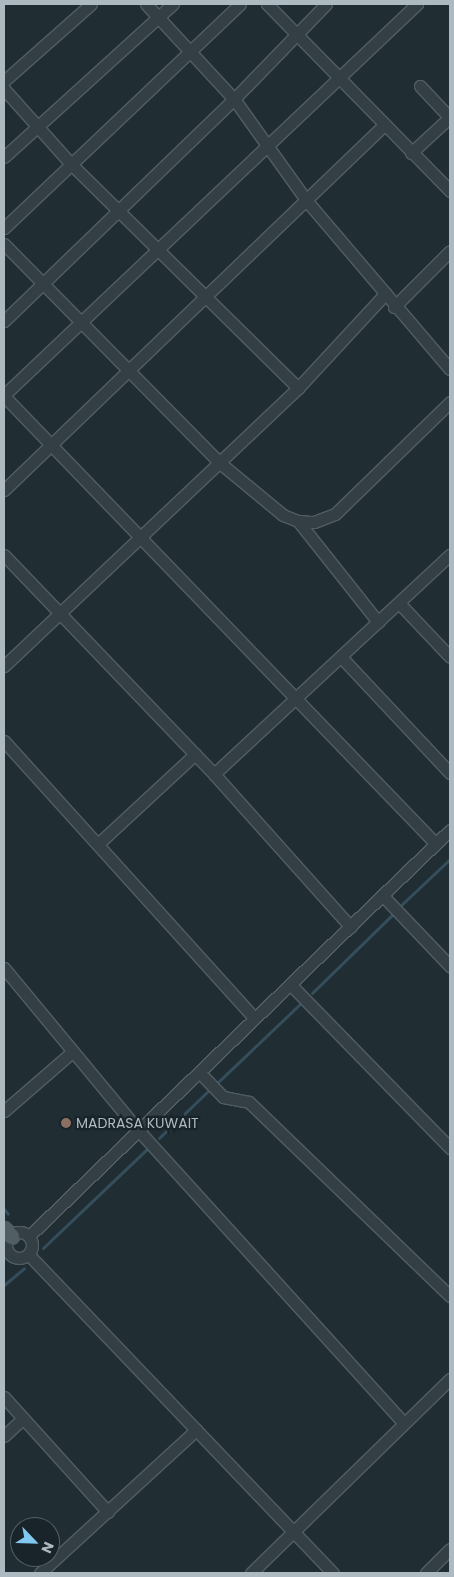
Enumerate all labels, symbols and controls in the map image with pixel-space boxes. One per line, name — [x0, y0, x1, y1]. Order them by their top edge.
place label: MADRASA KUWAIT — [76, 1115, 199, 1131]
marker: MADRASA KUWAIT — [60, 1117, 72, 1129]
north arrow — [10, 1517, 60, 1567]
text: N — [37, 1539, 59, 1557]

